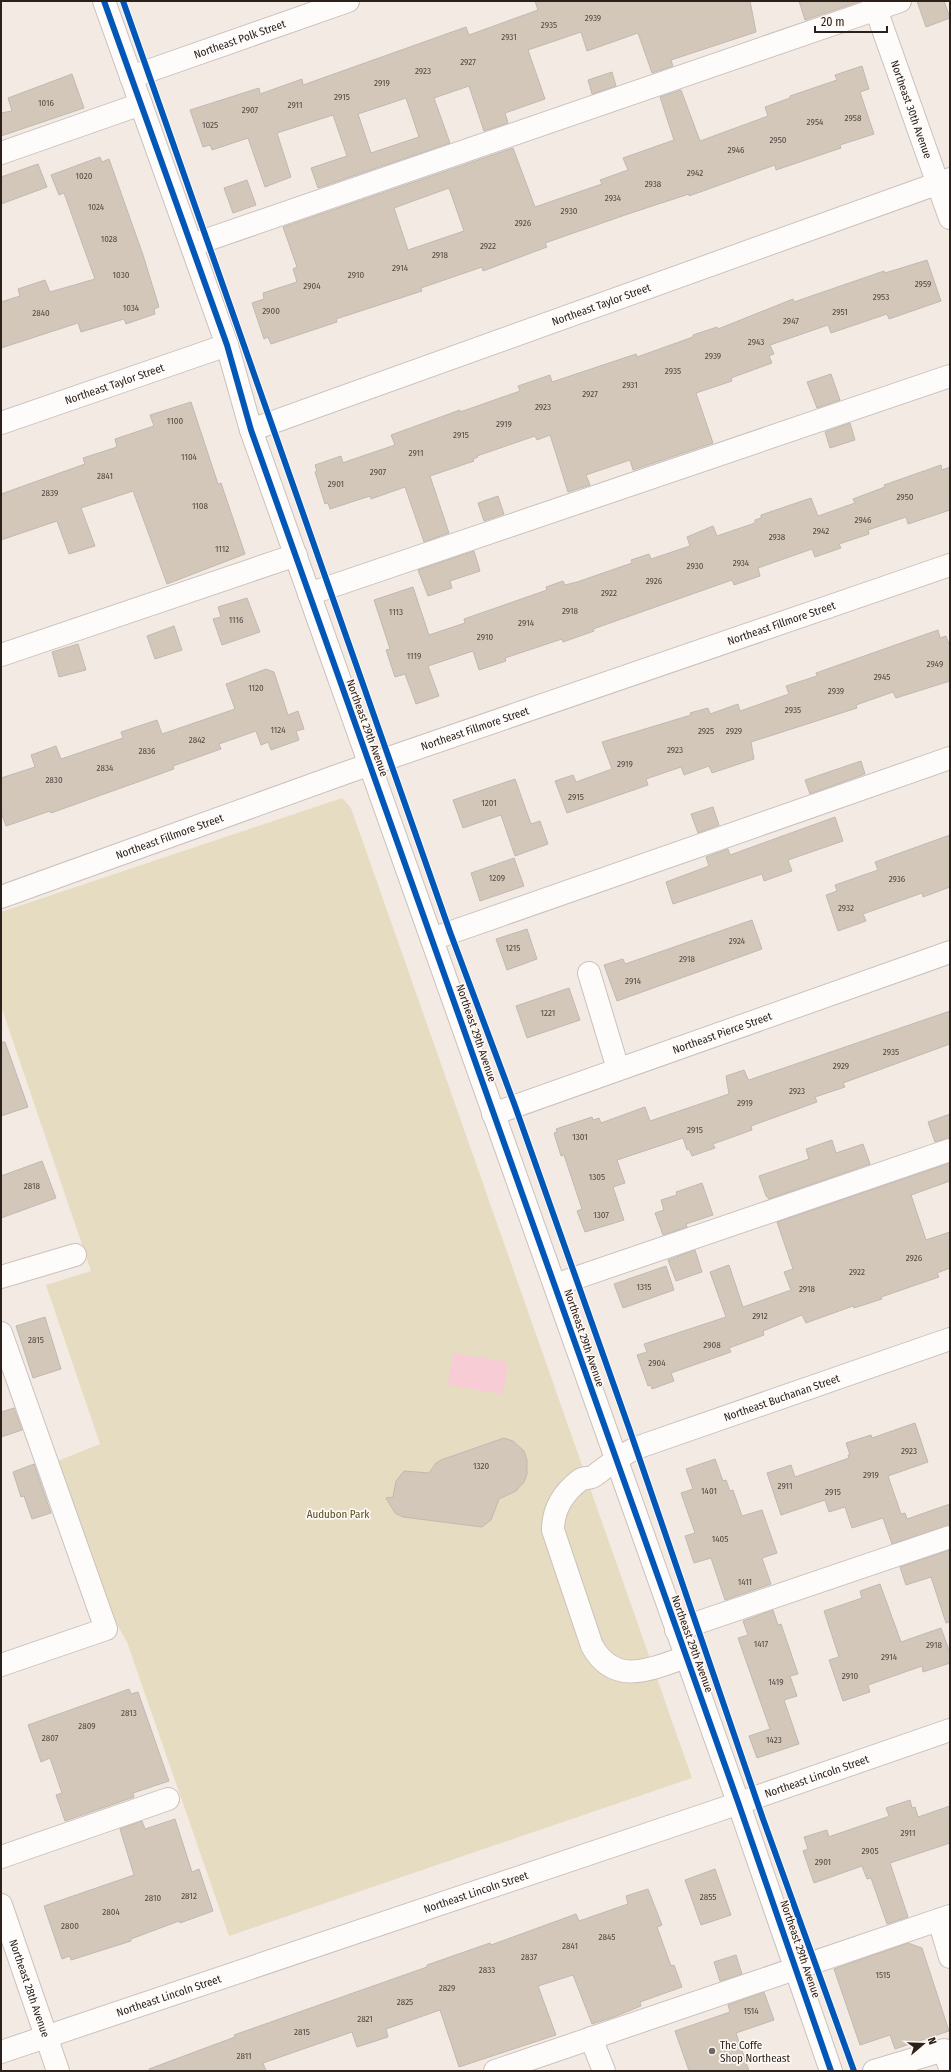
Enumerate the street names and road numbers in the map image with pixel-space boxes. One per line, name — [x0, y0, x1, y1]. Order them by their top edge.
street label: Northeast Polk Street — [192, 17, 287, 61]
street label: Northeast 30th Avenue — [888, 59, 935, 160]
street label: Northeast Taylor Street — [550, 280, 653, 328]
street label: Northeast Taylor Street — [63, 361, 166, 407]
street label: Northeast Fillmore Street — [726, 598, 837, 648]
street label: Northeast 29th Avenue — [343, 678, 391, 778]
street label: Northeast Fillmore Street — [419, 704, 531, 753]
street label: Northeast Fillmore Street — [114, 811, 225, 862]
street label: Northeast 29th Avenue — [453, 982, 499, 1084]
street label: Northeast Pierce Street — [671, 1009, 774, 1056]
street label: Northeast 29th Avenue — [561, 1287, 607, 1389]
street label: Northeast Buchanan Street — [722, 1371, 842, 1424]
street label: Northeast 29th Avenue — [668, 1594, 716, 1694]
street label: Northeast Lincoln Street — [763, 1752, 871, 1800]
street label: Northeast Lincoln Street — [422, 1868, 530, 1916]
street label: Northeast 29th Avenue — [777, 1898, 823, 2000]
street label: Northeast 28th Avenue — [7, 1937, 52, 2039]
street label: Northeast Lincoln Street — [115, 1972, 223, 2019]

